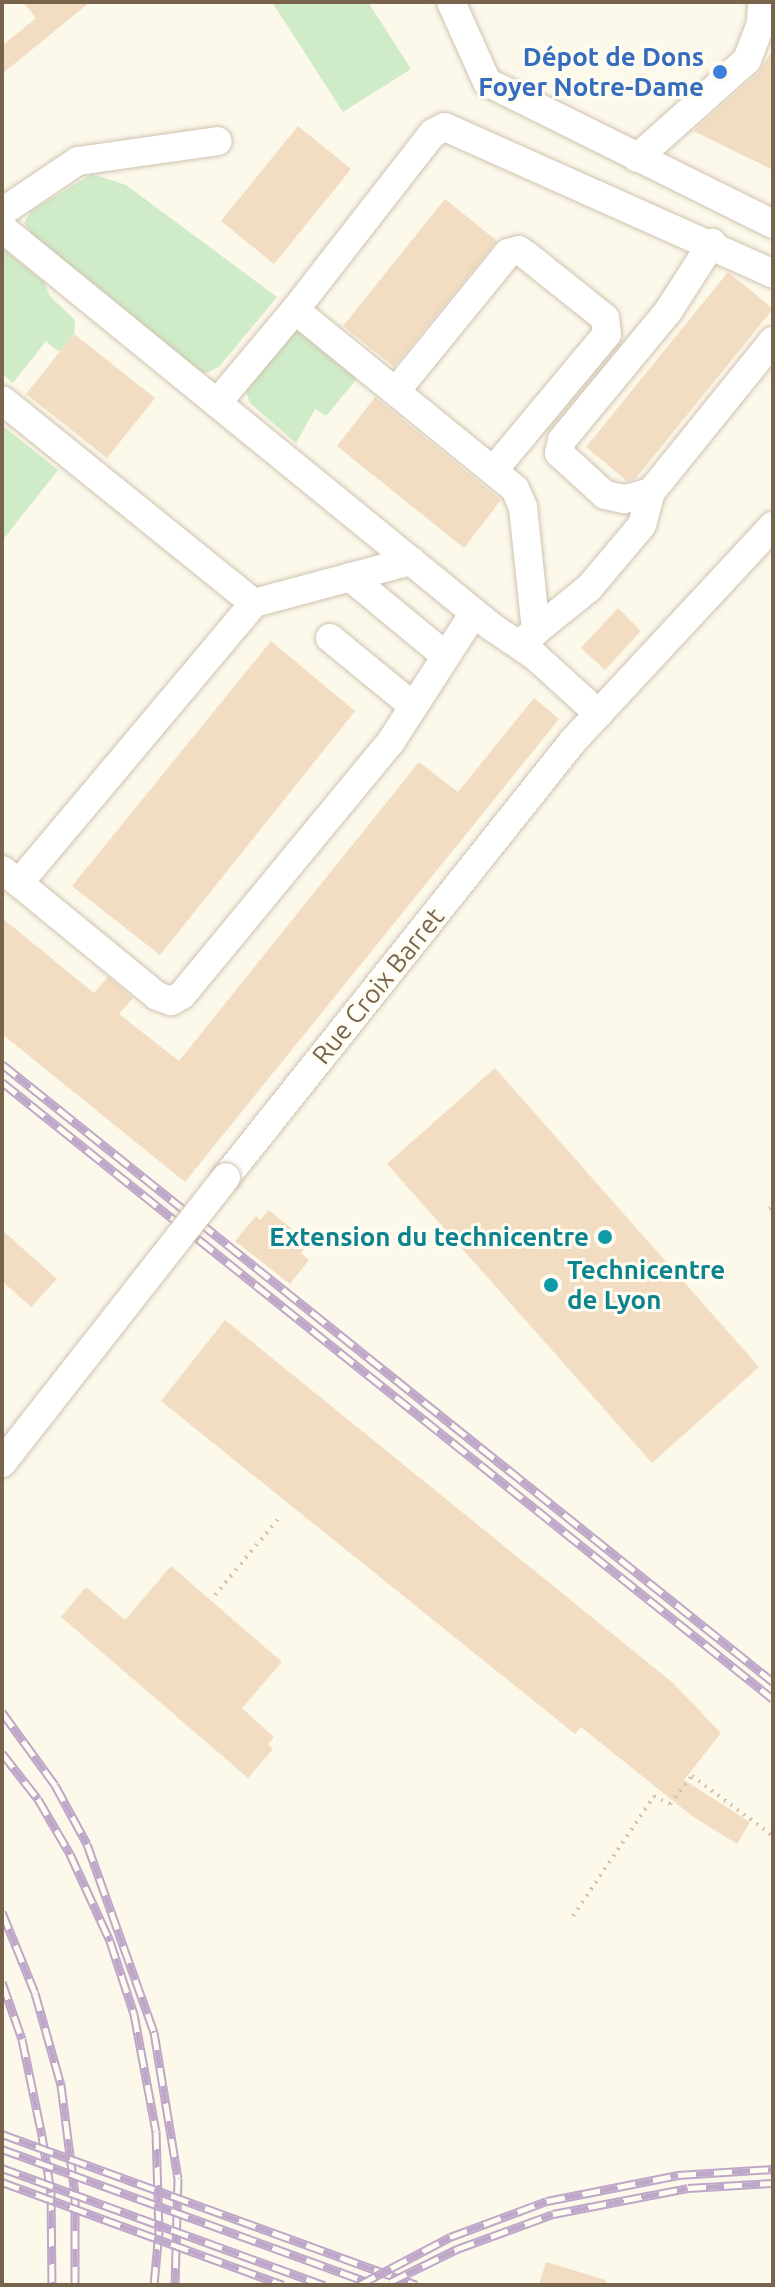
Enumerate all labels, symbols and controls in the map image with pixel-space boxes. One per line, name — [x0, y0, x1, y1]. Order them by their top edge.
place label: Dépot de Dons Foyer Notre-Dame — [478, 41, 704, 102]
marker: Dépot de Dons Foyer Notre-Dame — [711, 63, 729, 81]
street label: Rue Croix Barret — [306, 902, 450, 1070]
place label: Extension du technicentre — [269, 1221, 589, 1253]
marker: Extension du technicentre — [596, 1228, 614, 1246]
place label: Technicentre de Lyon — [567, 1254, 725, 1316]
marker: Technicentre de Lyon — [542, 1276, 560, 1294]

